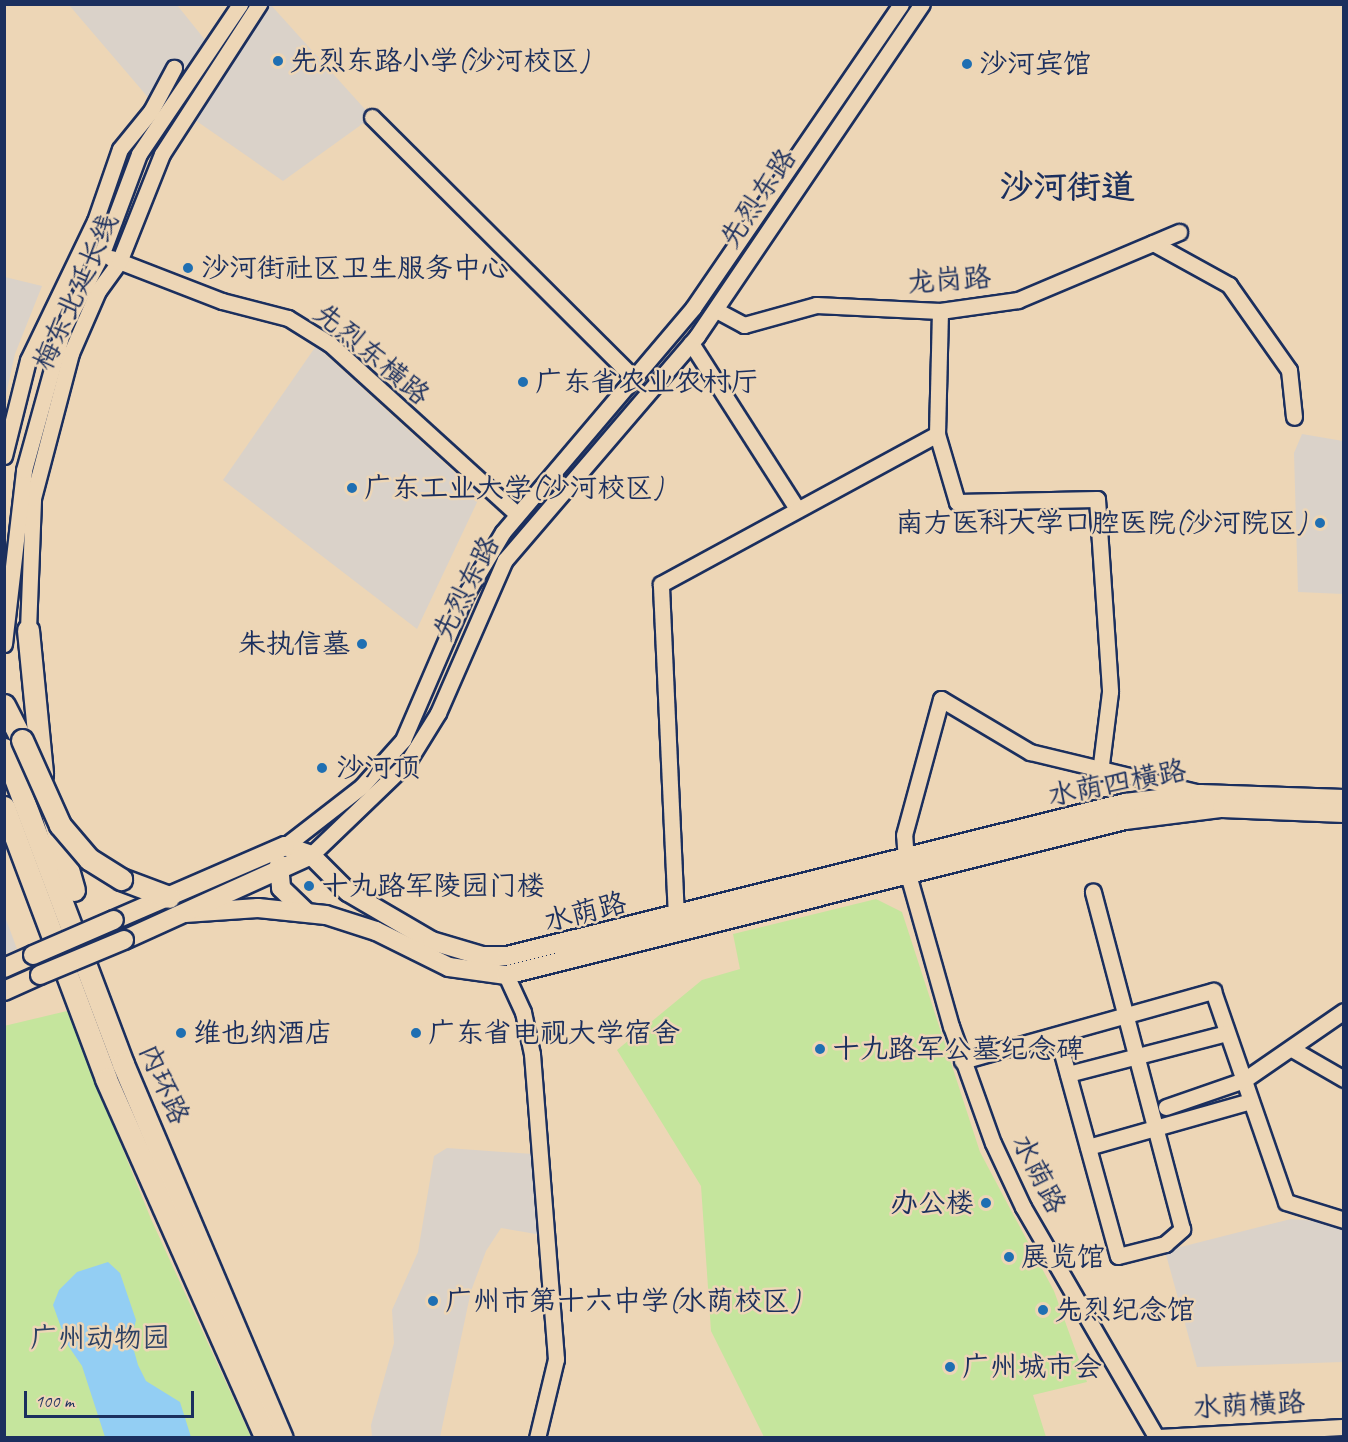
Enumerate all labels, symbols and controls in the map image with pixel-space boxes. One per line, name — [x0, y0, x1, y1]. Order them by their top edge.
place label: 先烈东路小学(沙河校区) — [290, 44, 588, 78]
place label: 沙河宾馆 — [979, 47, 1091, 81]
marker: 先烈东路小学(沙河校区) — [271, 54, 285, 68]
marker: 沙河宾馆 — [960, 57, 974, 71]
street label: 先烈东路 — [713, 142, 803, 254]
district label: 沙河街道 — [999, 167, 1135, 207]
street label: 梅东北延长线 — [26, 208, 126, 376]
place label: 沙河街社区卫生服务中心 — [201, 251, 509, 285]
marker: 沙河街社区卫生服务中心 — [179, 259, 197, 277]
street label: 龙岗路 — [906, 260, 992, 300]
street label: 先烈东横路 — [308, 296, 436, 412]
place label: 广东省农业农村厅 — [535, 365, 759, 399]
marker: 广东省农业农村厅 — [516, 375, 530, 389]
place label: 广东工业大学(沙河校区) — [364, 471, 662, 505]
marker: 广东工业大学(沙河校区) — [345, 481, 359, 495]
place label: 南方医科大学口腔医院(沙河院区) — [896, 506, 1306, 540]
marker: 南方医科大学口腔医院(沙河院区) — [1311, 514, 1329, 532]
street label: 先烈东路 — [426, 530, 506, 646]
place label: 朱执信墓 — [238, 627, 350, 661]
marker: 朱执信墓 — [355, 637, 369, 651]
place label: 沙河顶 — [336, 751, 420, 785]
street label: 水荫四横路 — [1045, 753, 1189, 813]
marker: 沙河顶 — [313, 759, 331, 777]
place label: 十九路军陵园门楼 — [321, 869, 545, 903]
marker: 十九路军陵园门楼 — [302, 879, 316, 893]
street label: 水荫路 — [540, 886, 630, 938]
place label: 维也纳酒店 — [193, 1016, 333, 1050]
place label: 广东省电视大学宿舍 — [428, 1016, 680, 1050]
marker: 维也纳酒店 — [174, 1026, 188, 1040]
marker: 广东省电视大学宿舍 — [409, 1026, 423, 1040]
place label: 十九路军公墓纪念碑 — [832, 1032, 1084, 1066]
street label: 内环路 — [132, 1039, 196, 1129]
marker: 十九路军公墓纪念碑 — [813, 1042, 827, 1056]
street label: 水荫路 — [1005, 1129, 1073, 1219]
place label: 办公楼 — [890, 1186, 974, 1220]
marker: 办公楼 — [979, 1196, 993, 1210]
place label: 展览馆 — [1021, 1240, 1105, 1274]
marker: 展览馆 — [1002, 1250, 1016, 1264]
place label: 广州市第十六中学(水荫校区) — [445, 1284, 799, 1318]
place label: 先烈纪念馆 — [1055, 1293, 1195, 1327]
marker: 广州市第十六中学(水荫校区) — [426, 1294, 440, 1308]
marker: 先烈纪念馆 — [1036, 1303, 1050, 1317]
park label: 广州动物园 — [30, 1321, 170, 1355]
place label: 广州城市会 — [962, 1350, 1102, 1384]
marker: 广州城市会 — [943, 1360, 957, 1374]
scale bar — [27, 1379, 196, 1417]
street label: 水荫横路 — [1192, 1385, 1306, 1425]
text: 100 m — [35, 1390, 74, 1412]

